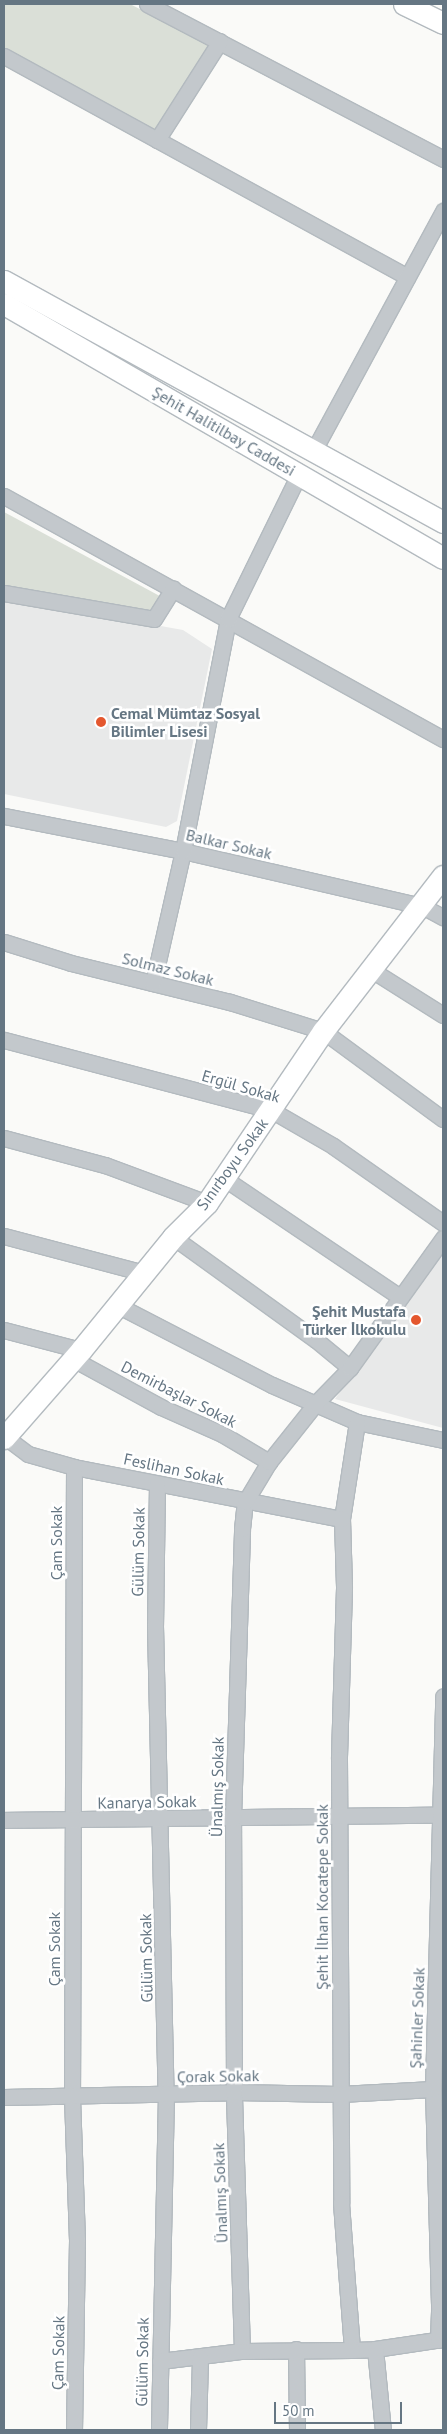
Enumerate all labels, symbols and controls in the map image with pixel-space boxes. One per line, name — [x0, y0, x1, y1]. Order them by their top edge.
street label: Şehit Halitilbay Caddesi — [149, 382, 299, 480]
place label: Cemal Mümtaz Sosyal Bilimler Lisesi — [111, 703, 260, 741]
marker: Cemal Mümtaz Sosyal Bilimler Lisesi — [95, 716, 107, 728]
street label: Balkar Sokak — [184, 825, 274, 863]
street label: Solmaz Sokak — [120, 948, 216, 990]
street label: Ergül Sokak — [200, 1066, 282, 1106]
street label: Sınırboyu Sokak — [192, 1114, 272, 1214]
place label: Şehit Mustafa Türker İlkokulu — [303, 1301, 406, 1339]
marker: Şehit Mustafa Türker İlkokulu — [410, 1314, 422, 1326]
street label: Demirbaşlar Sokak — [118, 1357, 240, 1431]
street label: Feslihan Sokak — [122, 1449, 226, 1489]
street label: Çam Sokak — [46, 1506, 66, 1580]
street label: Gülüm Sokak — [128, 1507, 148, 1597]
street label: Ünalmış Sokak — [207, 1737, 227, 1837]
street label: Kanarya Sokak — [97, 1792, 197, 1812]
street label: Şehit İlhan Kocatepe Sokak — [312, 1804, 332, 1990]
street label: Çam Sokak — [44, 1912, 64, 1986]
street label: Gülüm Sokak — [136, 1913, 156, 2003]
street label: Şahinler Sokak — [406, 1967, 428, 2069]
street label: Çorak Sokak — [176, 2066, 260, 2086]
street label: Ünalmış Sokak — [209, 2142, 231, 2244]
street label: Çam Sokak — [48, 2316, 68, 2390]
street label: Gülüm Sokak — [132, 2317, 152, 2407]
scale bar — [277, 2392, 404, 2424]
text: 50 m — [282, 2401, 315, 2420]

